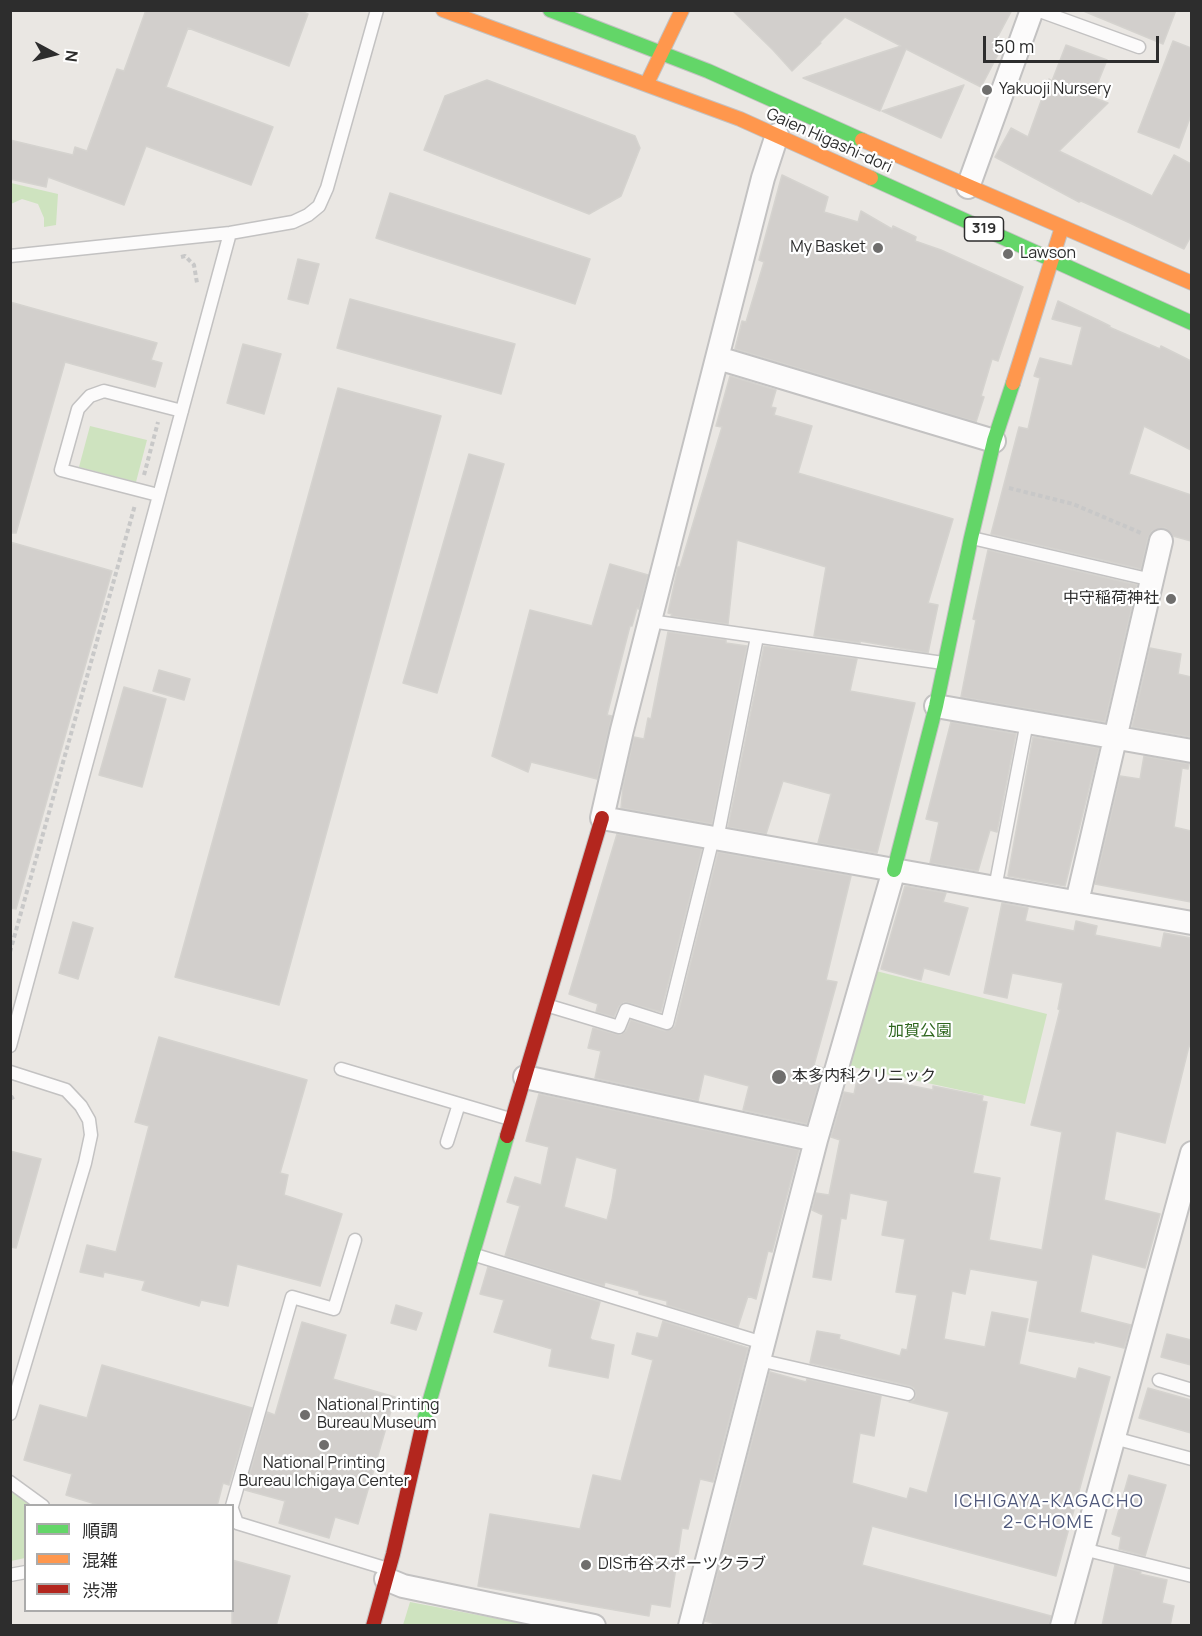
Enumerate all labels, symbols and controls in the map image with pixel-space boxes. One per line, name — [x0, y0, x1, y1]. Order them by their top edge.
north arrow — [24, 24, 84, 84]
scale bar — [986, 24, 1162, 62]
text: 50 m — [994, 34, 1034, 58]
text: N — [60, 49, 83, 63]
place label: Yakuoji Nursery — [999, 80, 1111, 100]
marker: Yakuoji Nursery — [980, 83, 994, 97]
street label: Gaien Higashi-dori — [763, 105, 895, 177]
road number: 319 — [964, 217, 1004, 241]
place label: My Basket — [790, 238, 866, 258]
marker: My Basket — [871, 241, 885, 255]
place label: Lawson — [1020, 244, 1076, 264]
marker: Lawson — [1001, 247, 1015, 261]
place label: 中守稲荷神社 — [1063, 589, 1159, 609]
marker: 中守稲荷神社 — [1164, 592, 1178, 606]
park label: 加賀公園 — [888, 1022, 952, 1042]
place label: 本多内科クリニック — [792, 1067, 936, 1087]
marker: 本多内科クリニック — [770, 1068, 788, 1086]
place label: National Printing Bureau Museum — [317, 1396, 440, 1434]
marker: National Printing Bureau Museum — [298, 1408, 312, 1422]
marker: National Printing Bureau Ichigaya Center — [317, 1438, 331, 1452]
place label: National Printing Bureau Ichigaya Center — [239, 1454, 409, 1492]
district label: ICHIGAYA-KAGACHO 2-CHOME — [953, 1491, 1145, 1534]
legend — [24, 1504, 234, 1612]
text: 順調 — [82, 1518, 118, 1542]
text: 混雑 — [82, 1548, 118, 1572]
place label: DIS市谷スポーツクラブ — [598, 1555, 766, 1575]
marker: DIS市谷スポーツクラブ — [579, 1558, 593, 1572]
text: 渋滞 — [82, 1578, 118, 1602]

